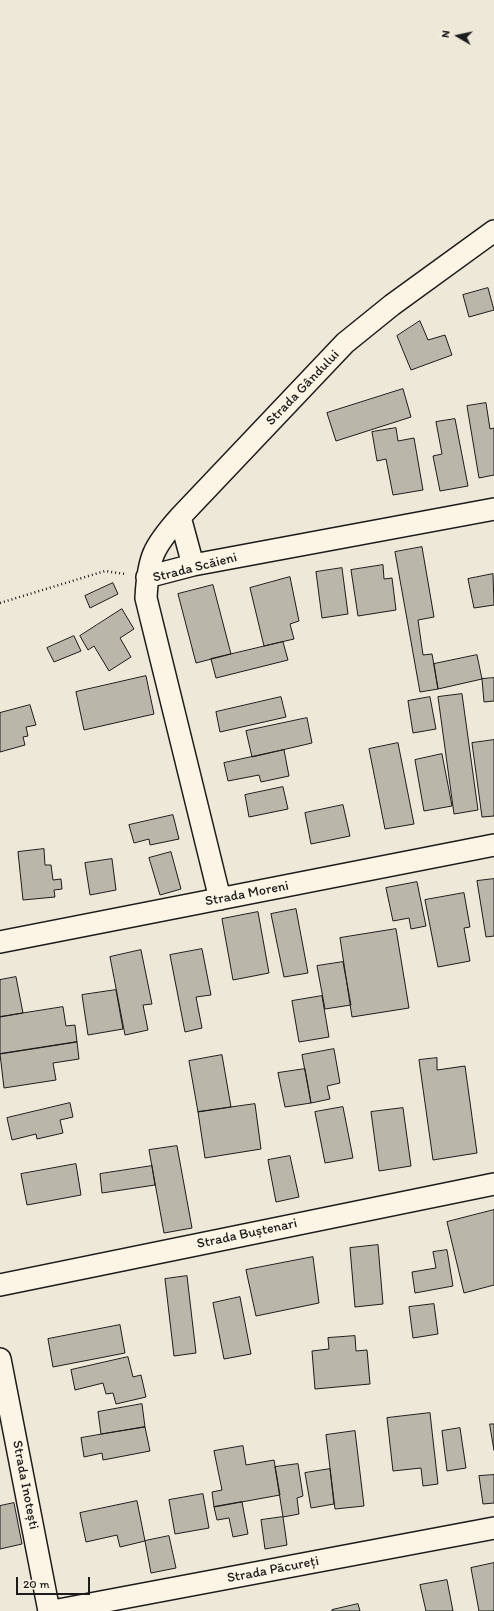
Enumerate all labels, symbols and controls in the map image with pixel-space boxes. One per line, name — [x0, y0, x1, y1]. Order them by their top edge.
north arrow — [438, 16, 478, 56]
text: N — [439, 29, 453, 39]
street label: Strada Gândului — [263, 347, 343, 429]
street label: Strada Scăieni — [151, 549, 239, 587]
street label: Strada Moreni — [204, 878, 290, 910]
street label: Strada Buștenari — [195, 1215, 299, 1253]
street label: Strada Inotești — [8, 1439, 42, 1531]
street label: Strada Păcureți — [226, 1553, 320, 1587]
scale bar — [18, 1569, 92, 1595]
text: 20 m — [23, 1577, 50, 1591]

